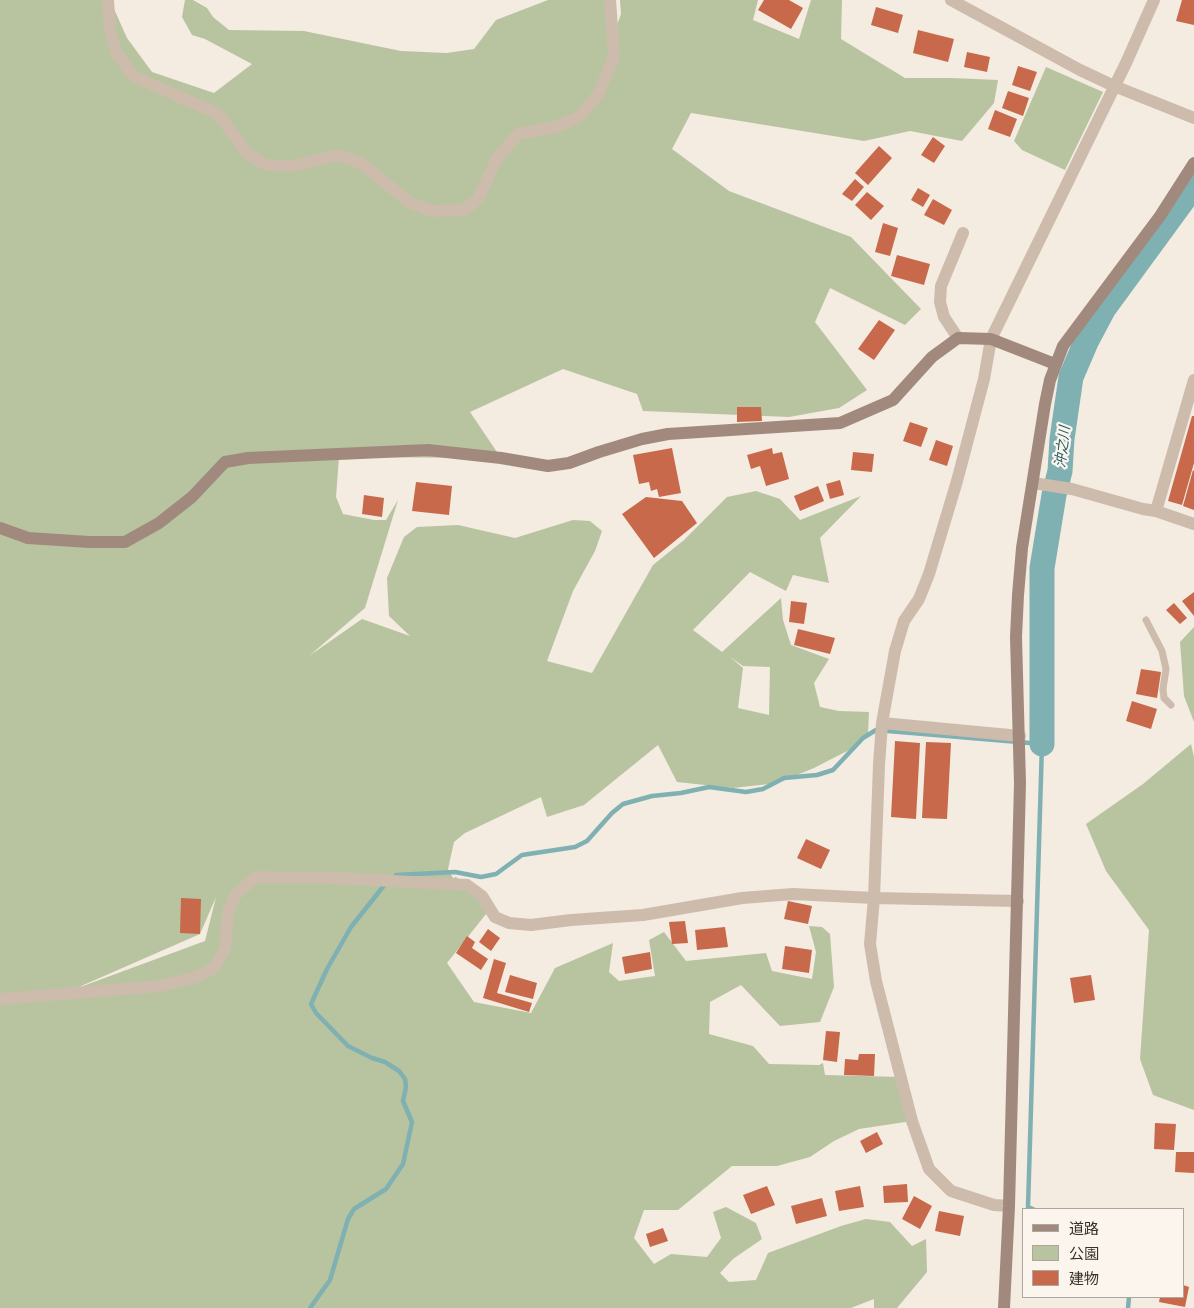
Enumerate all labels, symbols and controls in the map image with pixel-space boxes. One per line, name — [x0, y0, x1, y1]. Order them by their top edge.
water label: 沖之川 — [1052, 425, 1074, 469]
legend — [1022, 1208, 1184, 1298]
text: 道路 — [1069, 1219, 1099, 1238]
text: 公園 — [1069, 1244, 1099, 1263]
text: 建物 — [1069, 1269, 1099, 1288]

